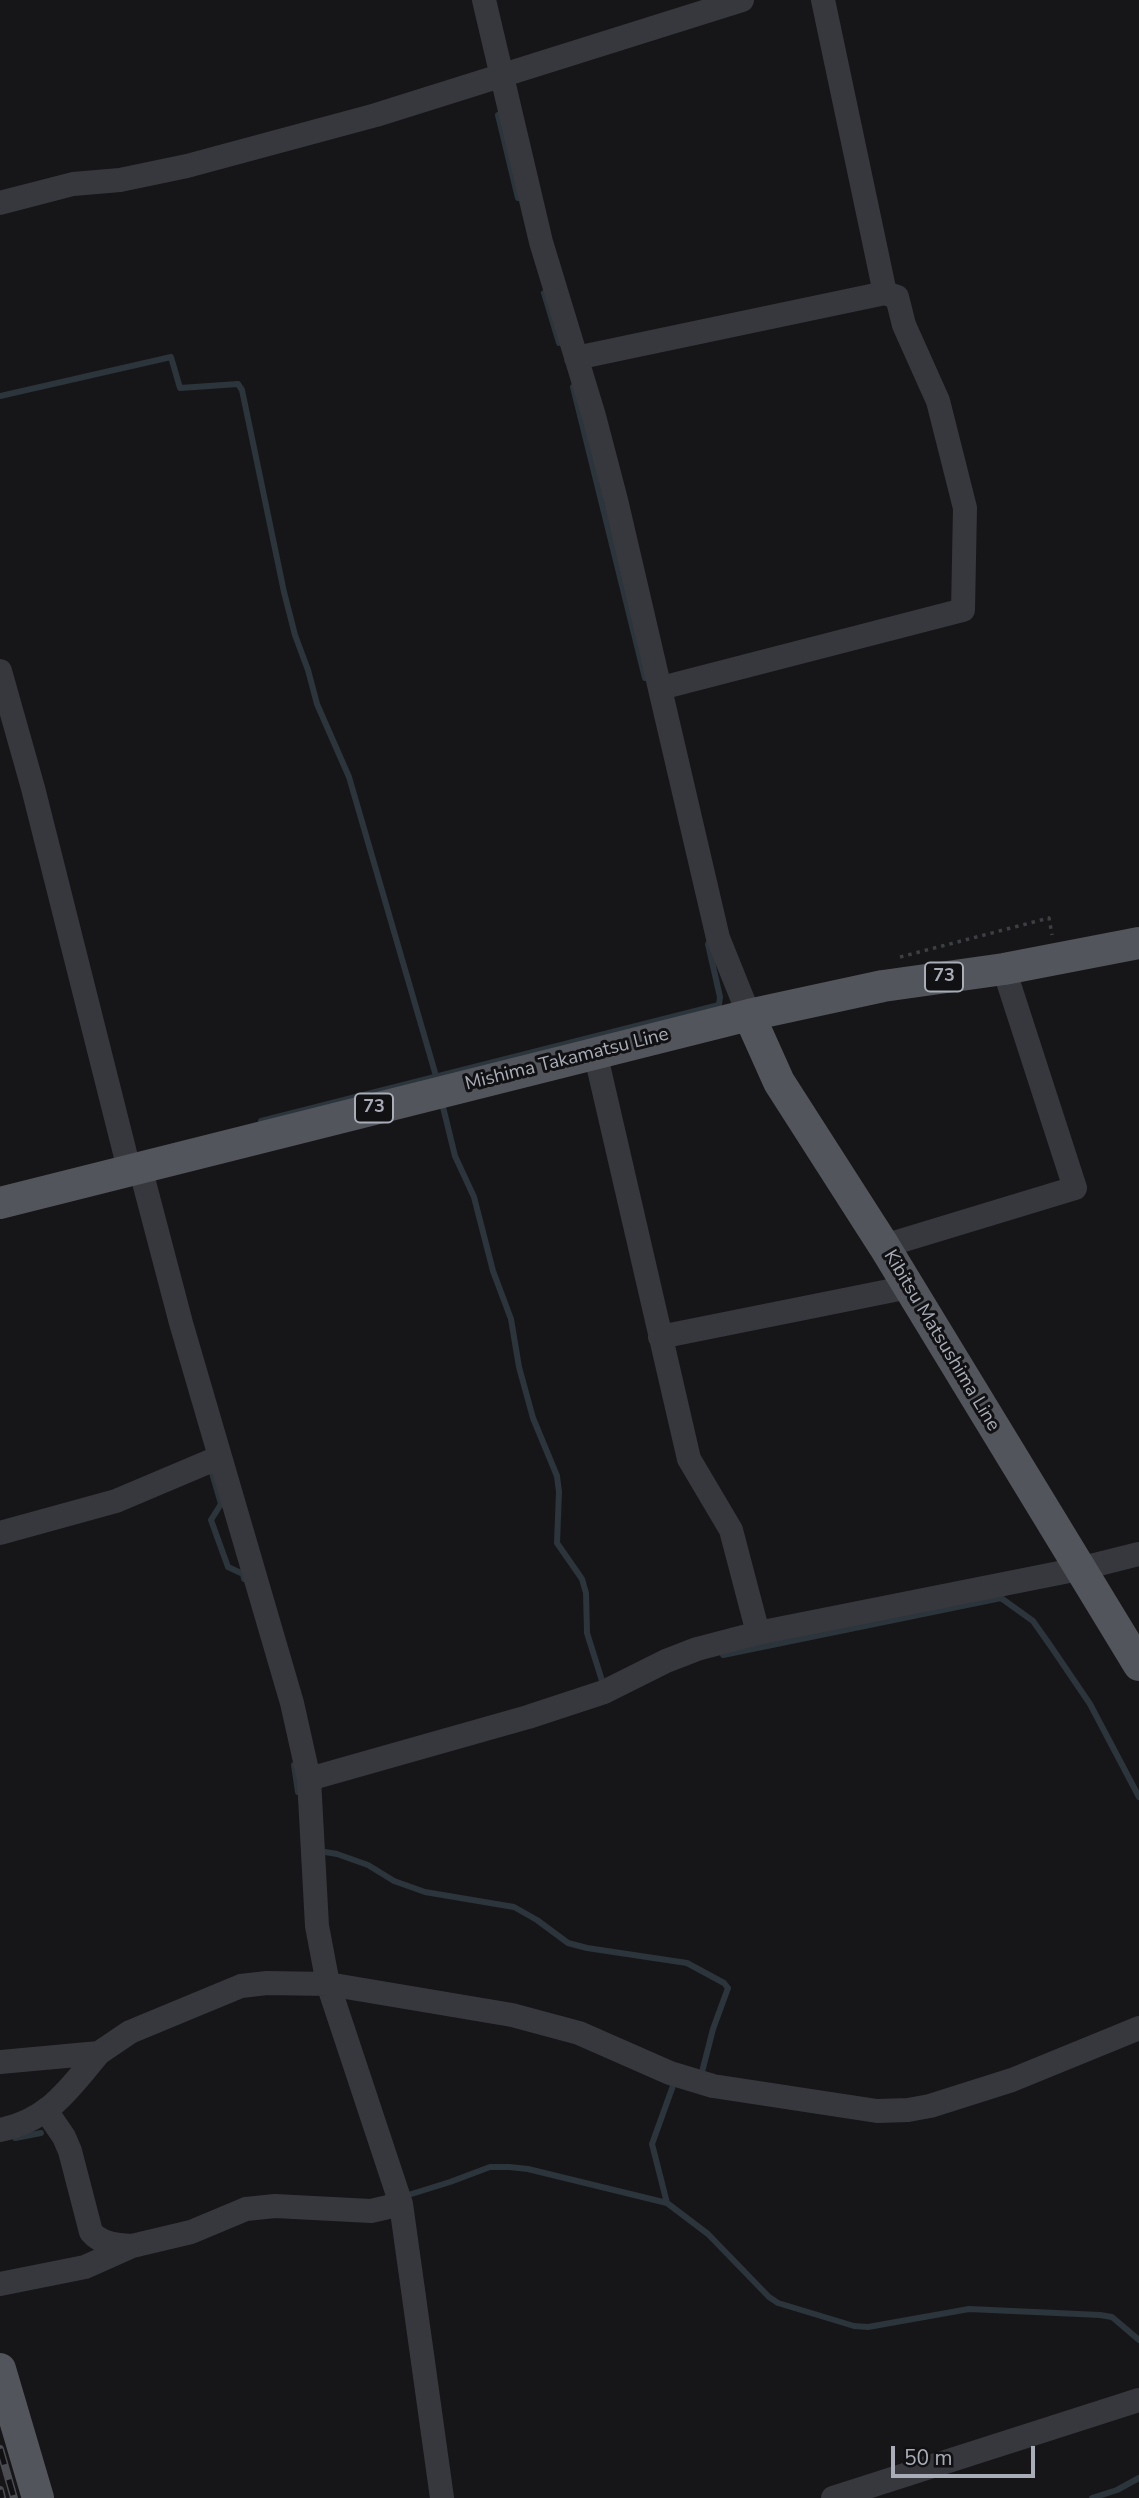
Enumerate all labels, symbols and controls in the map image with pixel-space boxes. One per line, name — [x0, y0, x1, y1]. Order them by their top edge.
road number: 73 — [925, 962, 963, 992]
street label: Mishima Takamatsu Line — [463, 1024, 671, 1096]
road number: 73 — [355, 1093, 393, 1122]
street label: Kibitsu Matsushima Line — [878, 1246, 1004, 1436]
scale bar — [894, 2432, 1038, 2476]
text: 50 m — [904, 2444, 953, 2472]

